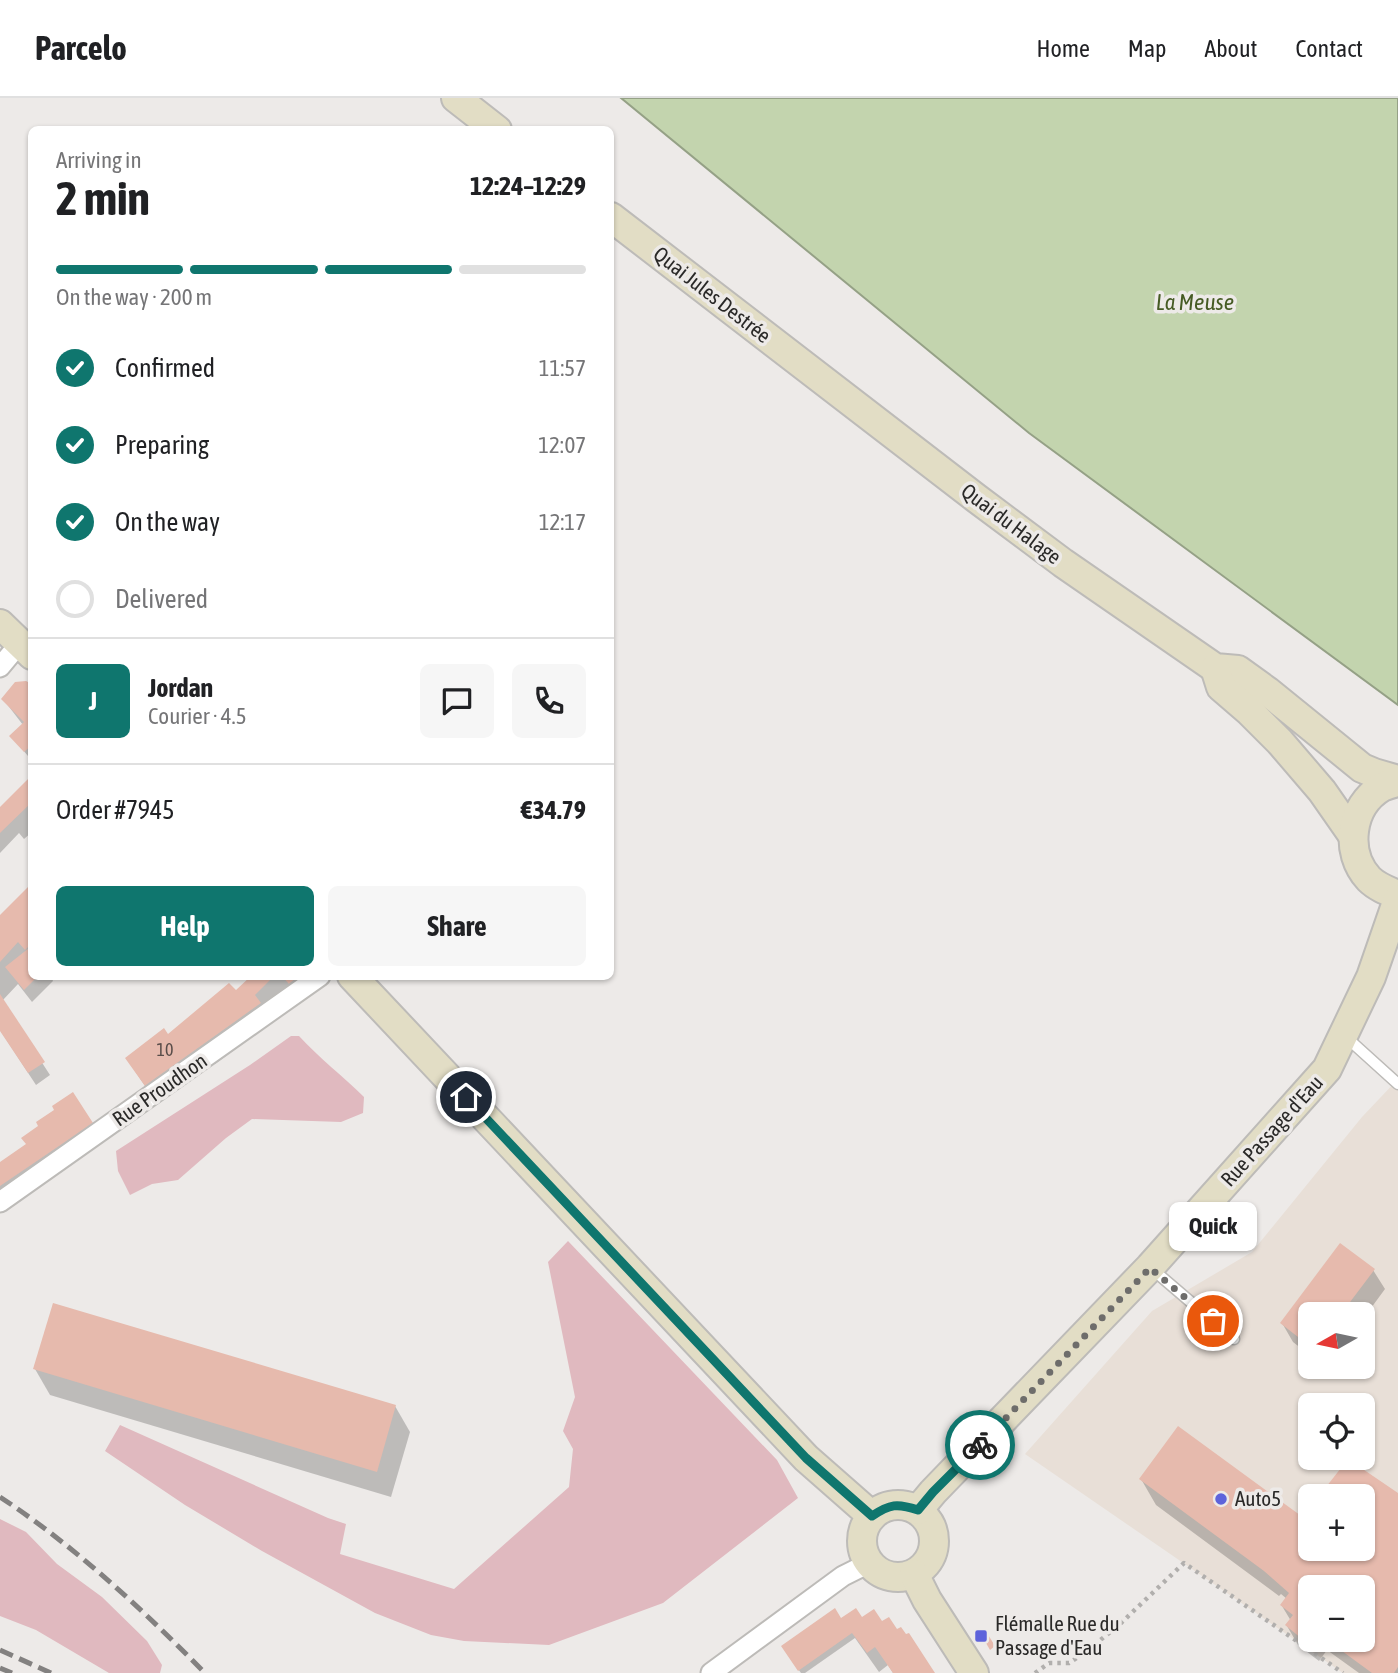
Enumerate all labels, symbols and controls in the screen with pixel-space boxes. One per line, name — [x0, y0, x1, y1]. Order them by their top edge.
text: Parcelo — [35, 29, 127, 67]
text: Home — [1036, 35, 1090, 62]
text: Map — [1128, 35, 1166, 62]
text: About — [1204, 35, 1257, 62]
text: Contact — [1295, 35, 1363, 62]
text: Arriving in — [56, 147, 142, 173]
text: 12:24–12:29 — [470, 171, 586, 201]
text: 2 min — [56, 172, 150, 225]
street label: Quai Jules Destrée — [649, 241, 776, 347]
text: On the way · 200 m — [56, 284, 212, 310]
water label: La Meuse — [1156, 289, 1234, 315]
icon: check — [56, 349, 94, 387]
text: Confirmed — [115, 353, 215, 383]
text: 11:57 — [539, 355, 586, 381]
icon: check — [56, 426, 94, 464]
text: Preparing — [115, 430, 209, 460]
text: 12:07 — [538, 432, 586, 458]
street label: Quai du Halage — [957, 478, 1066, 568]
icon: check — [56, 503, 94, 541]
text: On the way — [115, 507, 220, 537]
text: 12:17 — [539, 509, 586, 535]
text: Delivered — [115, 584, 208, 614]
button: chat — [420, 664, 494, 738]
button: phone — [512, 664, 586, 738]
text: Jordan — [148, 673, 213, 703]
text: J — [89, 686, 97, 716]
text: Courier · 4.5 — [148, 703, 247, 729]
text: Order #7945 — [56, 795, 175, 825]
text: €34.79 — [521, 795, 586, 825]
button: Help — [56, 886, 314, 966]
button: Share — [328, 886, 586, 966]
house number: 10 — [157, 1039, 173, 1060]
street label: Rue Proudhon — [108, 1048, 211, 1130]
pin — [436, 1067, 496, 1127]
street label: Rue Passage d'Eau — [1215, 1070, 1327, 1191]
icon: home — [447, 1078, 485, 1116]
callout: Quick — [1169, 1202, 1257, 1251]
text: Quick — [1189, 1213, 1237, 1239]
pin — [1183, 1291, 1243, 1351]
icon: bag — [1194, 1302, 1232, 1340]
north arrow — [1298, 1302, 1376, 1379]
map controls — [1298, 1302, 1375, 1652]
button: locate — [1298, 1393, 1375, 1470]
courier — [945, 1410, 1015, 1480]
icon: bike — [961, 1426, 999, 1464]
button: + — [1298, 1484, 1375, 1561]
place label: Auto5 — [1235, 1486, 1281, 1510]
marker: Auto5 — [1213, 1491, 1229, 1507]
button: − — [1298, 1575, 1375, 1652]
place label: Flémalle Rue du Passage d'Eau — [995, 1611, 1120, 1659]
marker: Flémalle Rue du Passage d'Eau — [973, 1628, 989, 1644]

